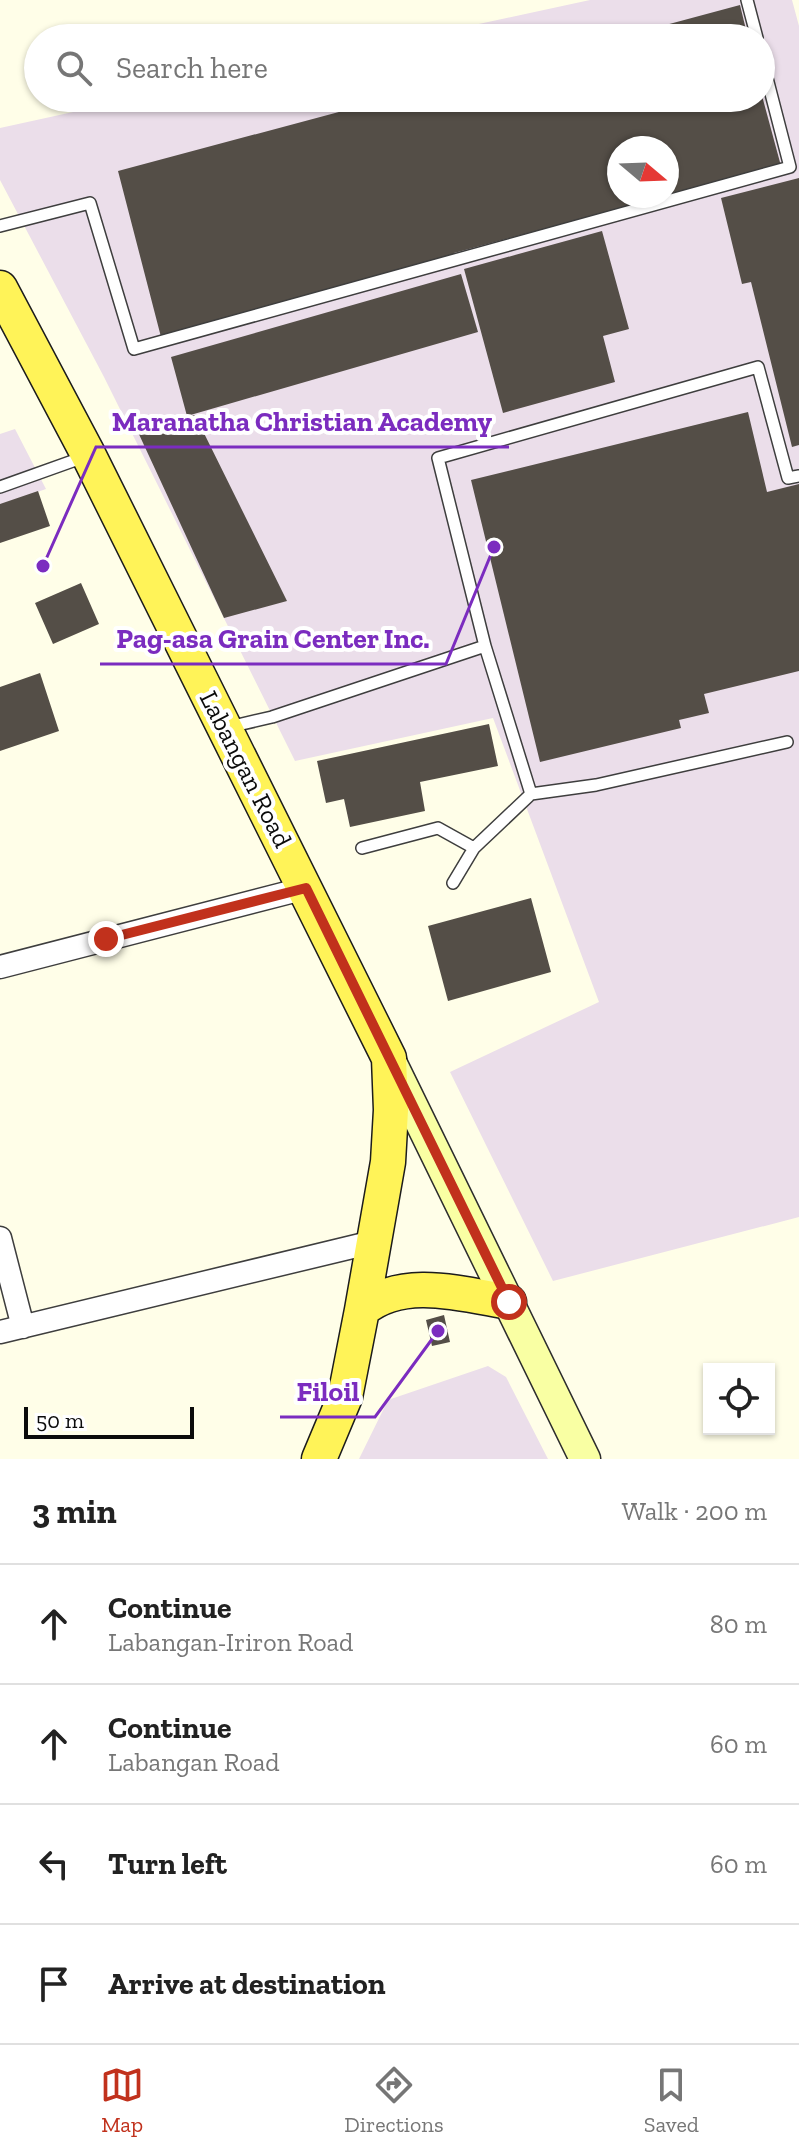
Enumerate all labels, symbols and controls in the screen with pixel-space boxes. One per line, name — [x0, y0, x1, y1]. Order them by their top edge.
search box — [24, 24, 775, 112]
icon: search — [52, 46, 96, 90]
text: Search here — [116, 50, 268, 86]
north arrow — [607, 136, 679, 208]
callout: Maranatha Christian Academy — [96, 395, 509, 447]
text: Maranatha Christian Academy — [112, 405, 492, 438]
callout: Pag-asa Grain Center Inc. — [100, 612, 446, 664]
text: Pag-asa Grain Center Inc. — [116, 622, 430, 655]
street label: Labangan Road — [193, 685, 299, 853]
route end — [88, 921, 124, 957]
route start — [491, 1284, 527, 1320]
map controls — [703, 1363, 775, 1435]
button: locate — [703, 1363, 775, 1435]
callout: Filoil — [280, 1365, 375, 1417]
text: Filoil — [296, 1375, 360, 1408]
scale bar — [24, 1403, 194, 1439]
text: 50 m — [36, 1407, 84, 1434]
text: 3 min — [32, 1491, 117, 1532]
text: Walk · 200 m — [622, 1495, 767, 1527]
text: Continue — [108, 1590, 232, 1626]
icon: ahead — [32, 1602, 76, 1646]
text: 80 m — [710, 1608, 767, 1640]
text: Labangan-Iriron Road — [108, 1626, 353, 1658]
text: Continue — [108, 1710, 232, 1746]
icon: ahead — [32, 1722, 76, 1766]
text: 60 m — [710, 1728, 767, 1760]
text: Labangan Road — [108, 1746, 280, 1778]
icon: left — [32, 1842, 76, 1886]
text: Turn left — [108, 1846, 227, 1882]
text: 60 m — [710, 1848, 767, 1880]
icon: arrive — [32, 1962, 76, 2006]
text: Arrive at destination — [108, 1966, 385, 2002]
tab: Map — [100, 2063, 144, 2138]
tab: Directions — [344, 2063, 444, 2138]
tab: Saved — [644, 2063, 699, 2138]

